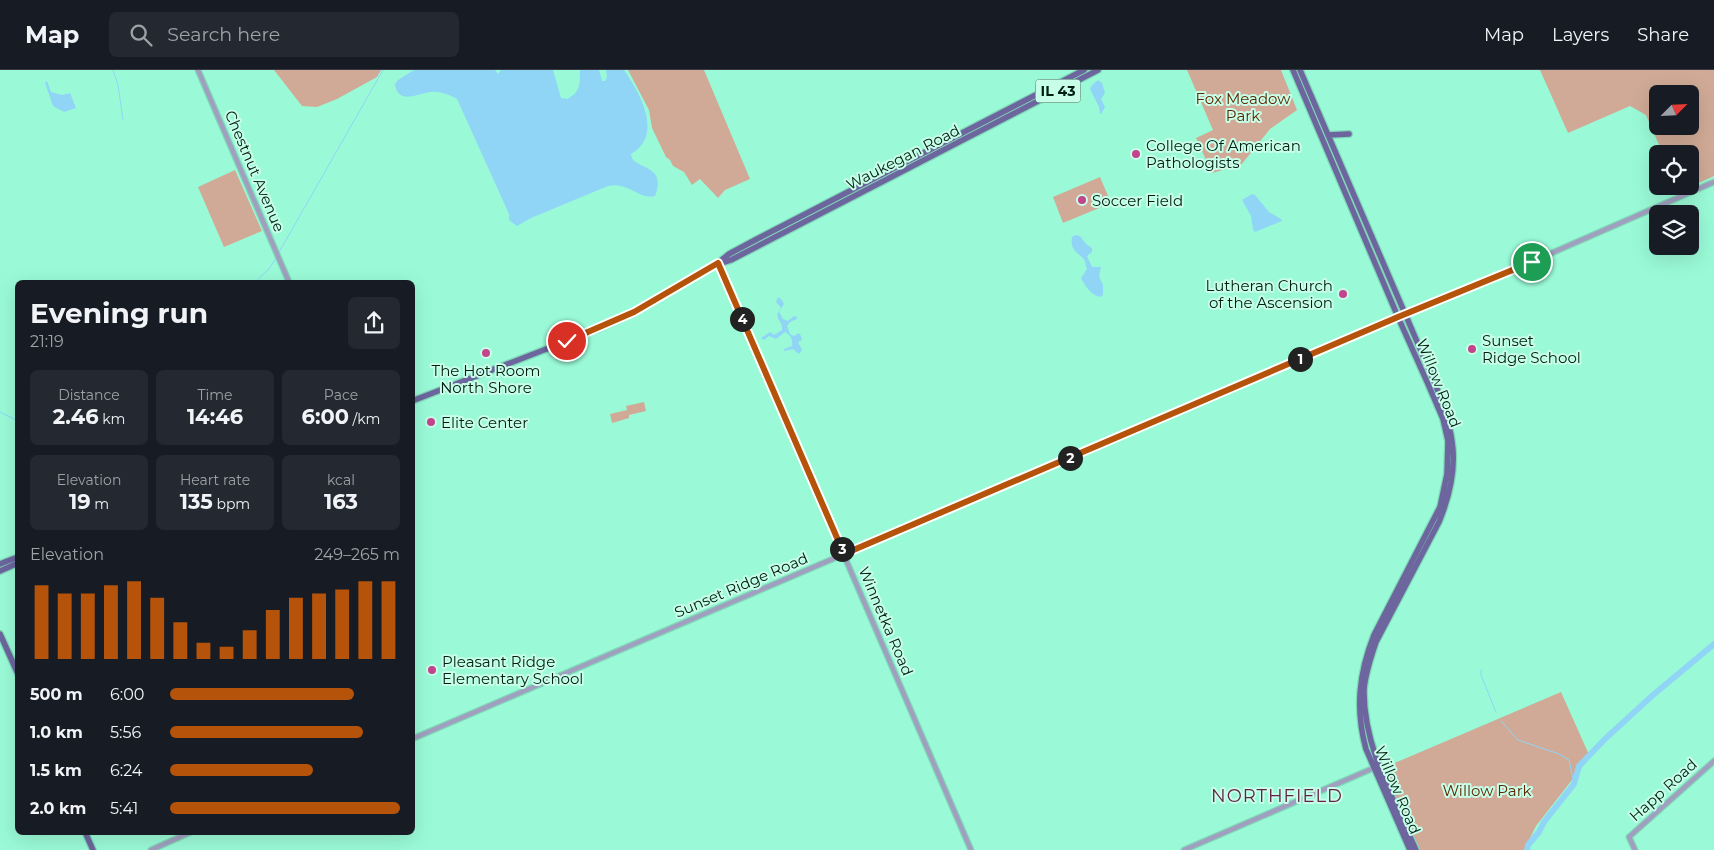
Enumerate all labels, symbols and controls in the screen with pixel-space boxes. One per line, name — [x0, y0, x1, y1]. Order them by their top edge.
search box — [109, 12, 459, 57]
text: Map — [25, 20, 79, 49]
icon: search — [127, 21, 155, 49]
text: Search here — [167, 23, 280, 46]
text: Map — [1484, 24, 1524, 46]
text: Layers — [1552, 24, 1609, 46]
text: Share — [1637, 24, 1689, 46]
road number: IL 43 — [1036, 80, 1080, 102]
north arrow — [1649, 85, 1699, 135]
map controls — [1649, 85, 1699, 255]
park label: Fox Meadow Park — [1196, 89, 1291, 125]
street label: Chestnut Avenue — [221, 107, 289, 235]
street label: Waukegan Road — [843, 120, 963, 194]
place label: College Of American Pathologists — [1146, 136, 1301, 172]
button: locate — [1649, 145, 1699, 195]
marker: College Of American Pathologists — [1130, 148, 1142, 160]
place label: Soccer Field — [1092, 191, 1183, 210]
marker: Soccer Field — [1076, 194, 1088, 206]
button: layers — [1649, 205, 1699, 255]
pin — [1511, 241, 1553, 283]
icon: arrive — [1518, 248, 1546, 276]
place label: Lutheran Church of the Ascension — [1205, 276, 1333, 312]
marker: Lutheran Church of the Ascension — [1337, 288, 1349, 300]
text: Evening run — [30, 296, 208, 330]
button: share — [348, 297, 400, 349]
pin: 4 — [730, 306, 754, 332]
text: 4 — [738, 310, 747, 328]
pin — [546, 320, 588, 362]
icon: check — [553, 327, 581, 355]
place label: Sunset Ridge School — [1482, 331, 1581, 367]
text: 21:19 — [30, 332, 64, 351]
street label: Willow Road — [1413, 336, 1465, 430]
marker: Sunset Ridge School — [1466, 343, 1478, 355]
pin: 1 — [1288, 346, 1312, 372]
marker: The Hot Room North Shore — [480, 347, 492, 359]
text: 1 — [1298, 350, 1303, 368]
place label: The Hot Room North Shore — [432, 361, 540, 397]
text: Distance — [58, 386, 120, 404]
text: Time — [197, 386, 233, 404]
text: Pace — [324, 386, 358, 404]
text: 2.46 — [53, 404, 99, 429]
text: 14:46 — [187, 404, 243, 429]
text: 6:00 — [302, 404, 349, 429]
text: km — [99, 410, 125, 428]
text: /km — [349, 410, 380, 428]
place label: Elite Center — [441, 413, 528, 432]
marker: Elite Center — [425, 416, 437, 428]
pin: 2 — [1058, 446, 1082, 470]
text: 2 — [1066, 449, 1075, 467]
text: Elevation — [57, 471, 121, 489]
text: Heart rate — [180, 471, 250, 489]
text: kcal — [327, 471, 355, 489]
text: 19 — [69, 489, 91, 514]
text: 135 — [180, 489, 213, 514]
text: 163 — [324, 489, 358, 514]
text: m — [91, 495, 109, 513]
text: bpm — [213, 495, 250, 513]
pin: 3 — [830, 536, 854, 562]
text: 3 — [838, 540, 847, 558]
text: Elevation — [30, 545, 104, 564]
text: 249–265 m — [314, 545, 400, 564]
street label: Sunset Ridge Road — [671, 548, 811, 622]
street label: Winnetka Road — [854, 564, 918, 678]
place label: Pleasant Ridge Elementary School — [442, 652, 583, 688]
marker: Pleasant Ridge Elementary School — [426, 664, 438, 676]
text: 500 m — [30, 685, 83, 704]
text: 6:00 — [110, 685, 144, 704]
text: 1.0 km — [30, 723, 83, 742]
text: 5:56 — [110, 723, 141, 742]
street label: Willow Road — [1371, 743, 1425, 837]
street label: Happ Road — [1625, 755, 1701, 825]
text: 1.5 km — [30, 761, 82, 780]
text: 6:24 — [110, 761, 142, 780]
park label: Willow Park — [1442, 781, 1532, 800]
district label: NORTHFIELD — [1211, 785, 1343, 807]
text: 2.0 km — [30, 799, 86, 818]
text: 5:41 — [110, 799, 138, 818]

